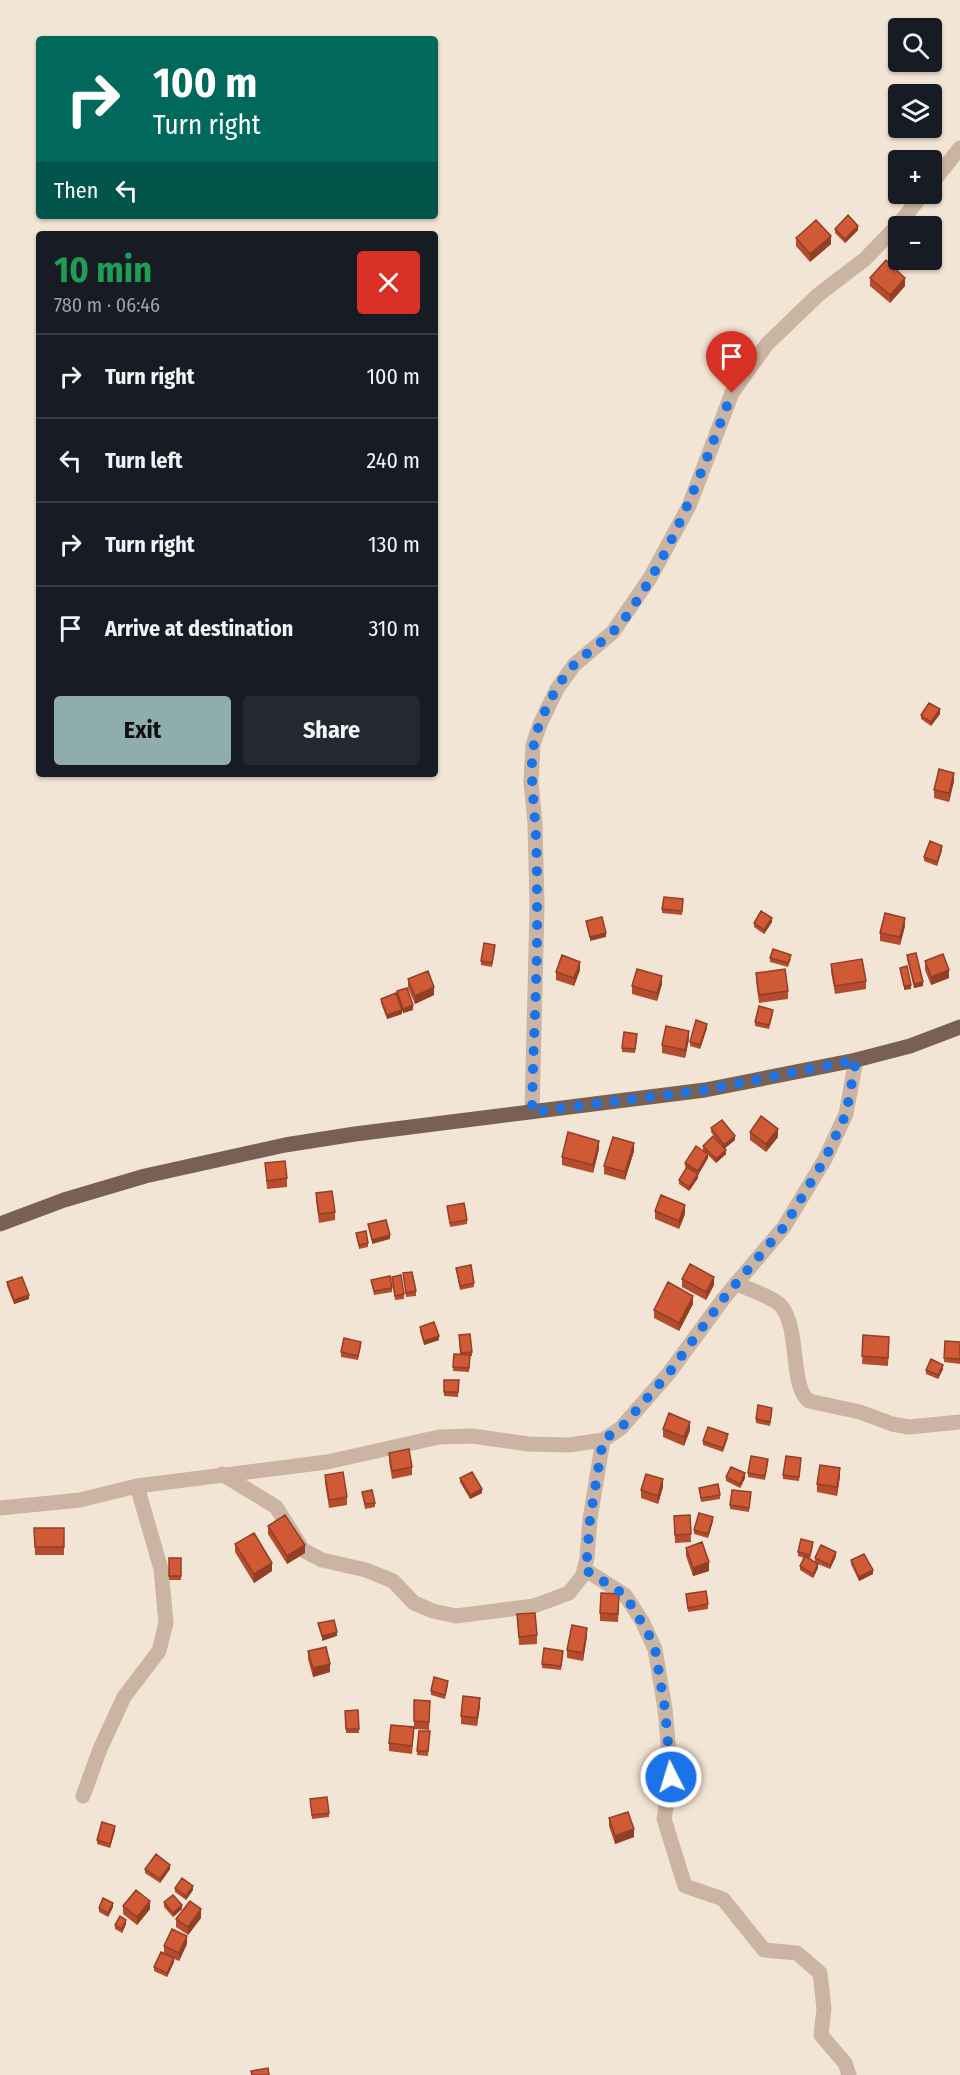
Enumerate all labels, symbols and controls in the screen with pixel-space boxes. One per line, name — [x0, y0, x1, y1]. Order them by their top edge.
map controls — [888, 18, 942, 270]
button: search — [888, 18, 942, 72]
text: 100 m — [153, 58, 257, 108]
icon: right — [54, 60, 132, 138]
button: layers — [888, 84, 942, 138]
text: Turn right — [153, 109, 261, 141]
button: + — [888, 150, 942, 204]
icon: left — [110, 174, 143, 207]
text: Then — [54, 177, 98, 204]
button: − — [888, 216, 942, 270]
text: 10 min — [54, 248, 152, 292]
button: close — [357, 251, 420, 314]
text: 780 m · 06:46 — [54, 293, 160, 317]
pin — [706, 331, 757, 393]
icon: arrive — [715, 340, 748, 373]
icon: right — [54, 360, 87, 393]
text: Turn right — [105, 363, 194, 390]
text: 100 m — [366, 363, 420, 390]
icon: left — [54, 444, 87, 477]
text: Turn left — [105, 447, 183, 474]
text: 240 m — [367, 447, 420, 474]
icon: right — [54, 528, 87, 561]
text: Turn right — [105, 531, 194, 558]
text: 130 m — [368, 531, 420, 558]
icon: arrive — [54, 612, 87, 645]
text: Arrive at destination — [105, 615, 293, 642]
text: 310 m — [368, 615, 420, 642]
button: Exit — [54, 696, 231, 765]
button: Share — [243, 696, 420, 765]
position arrow — [639, 1745, 703, 1809]

